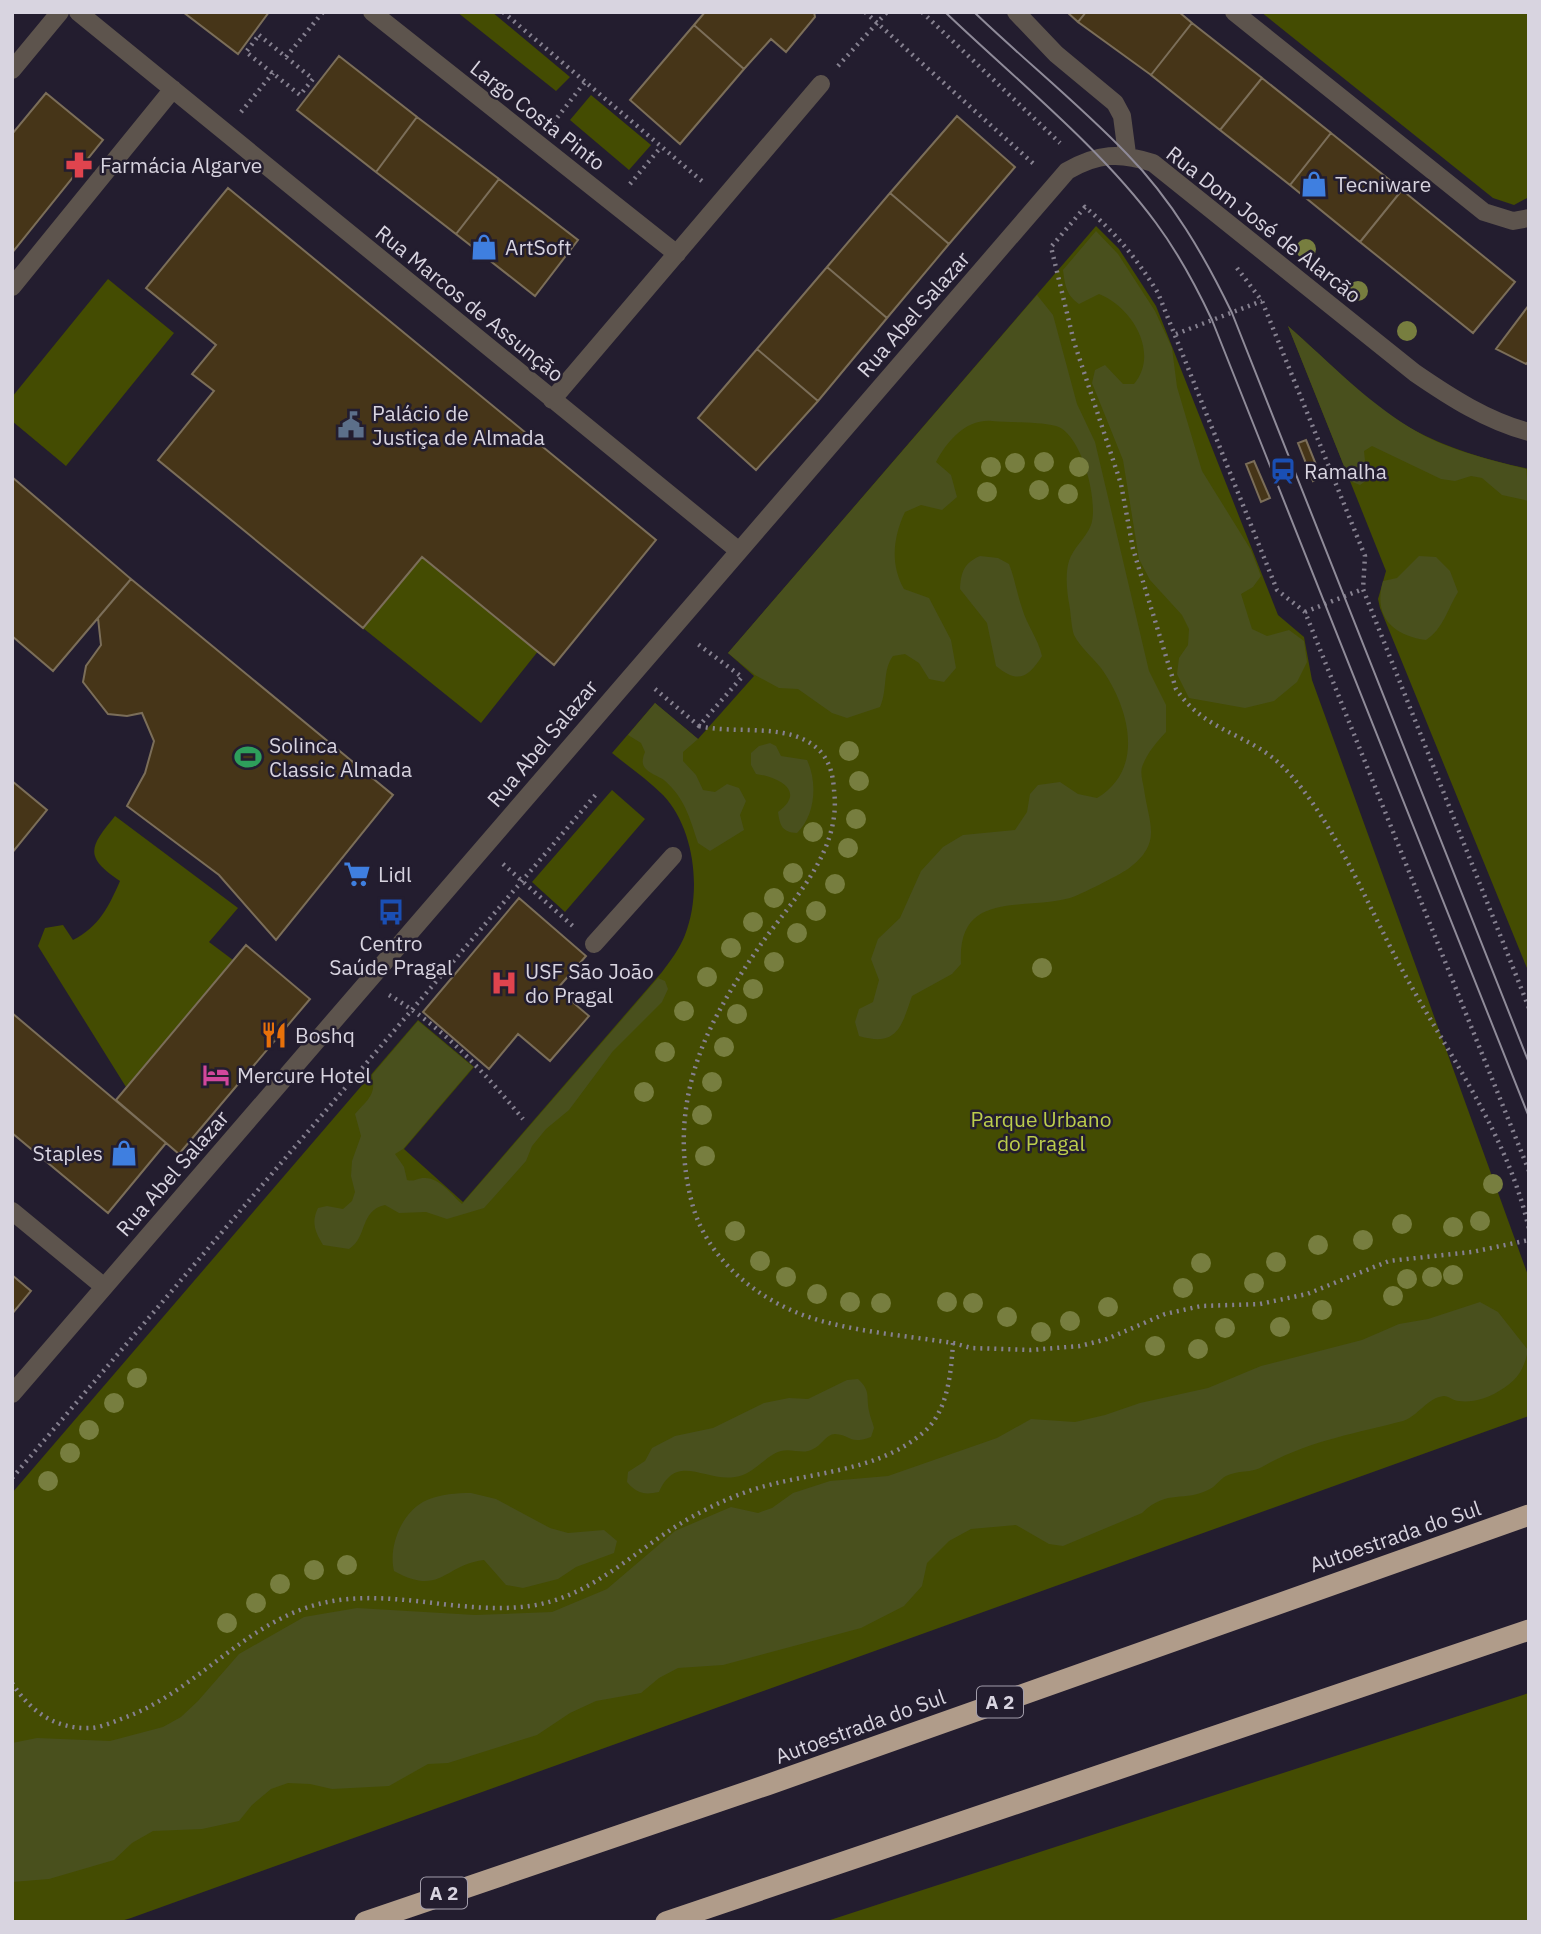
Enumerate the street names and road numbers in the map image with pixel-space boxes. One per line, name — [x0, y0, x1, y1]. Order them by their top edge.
street label: Largo Costa Pinto — [465, 53, 611, 177]
street label: Rua Dom José de Alarcão — [1161, 139, 1367, 309]
street label: Rua Marcos de Assunção — [370, 218, 570, 388]
street label: Rua Abel Salazar — [850, 245, 976, 383]
street label: Rua Abel Salazar — [480, 673, 604, 813]
street label: Rua Abel Salazar — [109, 1104, 235, 1242]
street label: Autoestrada do Sul — [1306, 1493, 1485, 1578]
street label: Autoestrada do Sul — [771, 1682, 949, 1770]
road number: A 2 — [977, 1686, 1023, 1718]
road number: A 2 — [421, 1878, 467, 1909]

